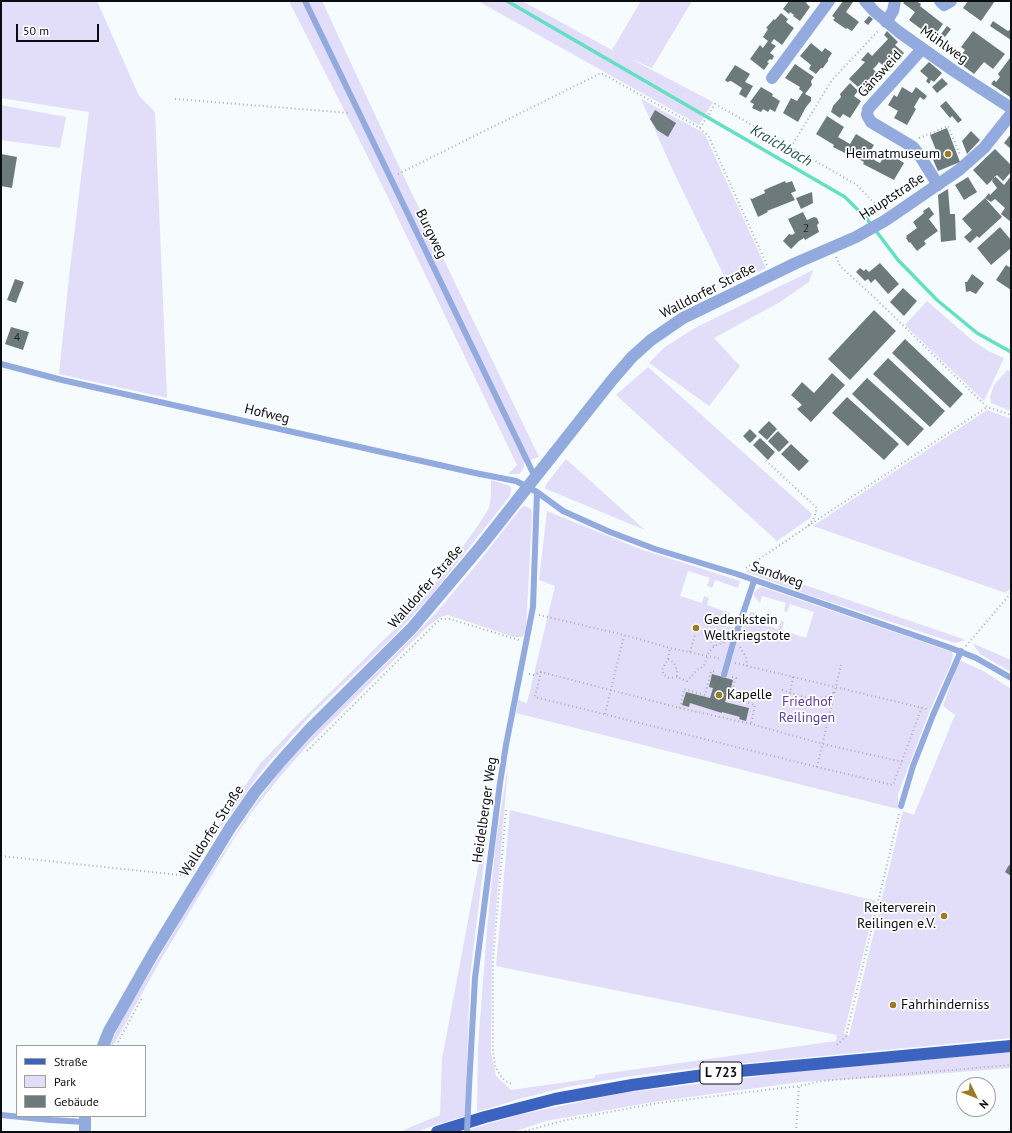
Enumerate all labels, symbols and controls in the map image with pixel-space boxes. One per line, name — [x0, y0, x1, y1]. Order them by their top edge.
scale bar — [18, 16, 101, 42]
street label: Mühlweg — [917, 22, 971, 68]
text: 50 m — [23, 23, 49, 38]
street label: Gänsweid — [854, 47, 906, 101]
water label: Kraichbach — [747, 121, 815, 171]
place label: Heimatmuseum — [846, 146, 940, 162]
marker: Heimatmuseum — [943, 149, 953, 159]
street label: Hauptstraße — [856, 170, 928, 224]
street label: Burgweg — [412, 207, 450, 261]
house number: 2 — [803, 222, 809, 236]
street label: Walldorfer Straße — [657, 260, 759, 322]
house number: 4 — [14, 331, 20, 345]
street label: Hofweg — [243, 401, 291, 427]
street label: Walldorfer Straße — [385, 542, 467, 632]
street label: Sandweg — [749, 558, 805, 592]
place label: Gedenkstein Weltkriegstote — [704, 612, 790, 644]
marker: Gedenkstein Weltkriegstote — [691, 623, 701, 633]
place label: Kapelle — [727, 687, 772, 703]
marker: Kapelle — [714, 690, 724, 700]
park label: Friedhof Reilingen — [779, 694, 835, 726]
street label: Heidelberger Weg — [469, 756, 501, 864]
street label: Walldorfer Straße — [176, 782, 248, 880]
place label: Reiterverein Reilingen e.V. — [857, 900, 936, 932]
marker: Reiterverein Reilingen e.V. — [939, 911, 949, 921]
place label: Fahrhinderniss — [901, 997, 989, 1013]
marker: Fahrhinderniss — [888, 1000, 898, 1010]
legend — [16, 1045, 146, 1117]
text: Straße — [54, 1054, 88, 1069]
road number: L 723 — [700, 1062, 742, 1084]
text: Park — [54, 1074, 76, 1089]
north arrow — [956, 1077, 996, 1117]
text: Gebäude — [54, 1094, 99, 1109]
text: N — [976, 1097, 992, 1112]

